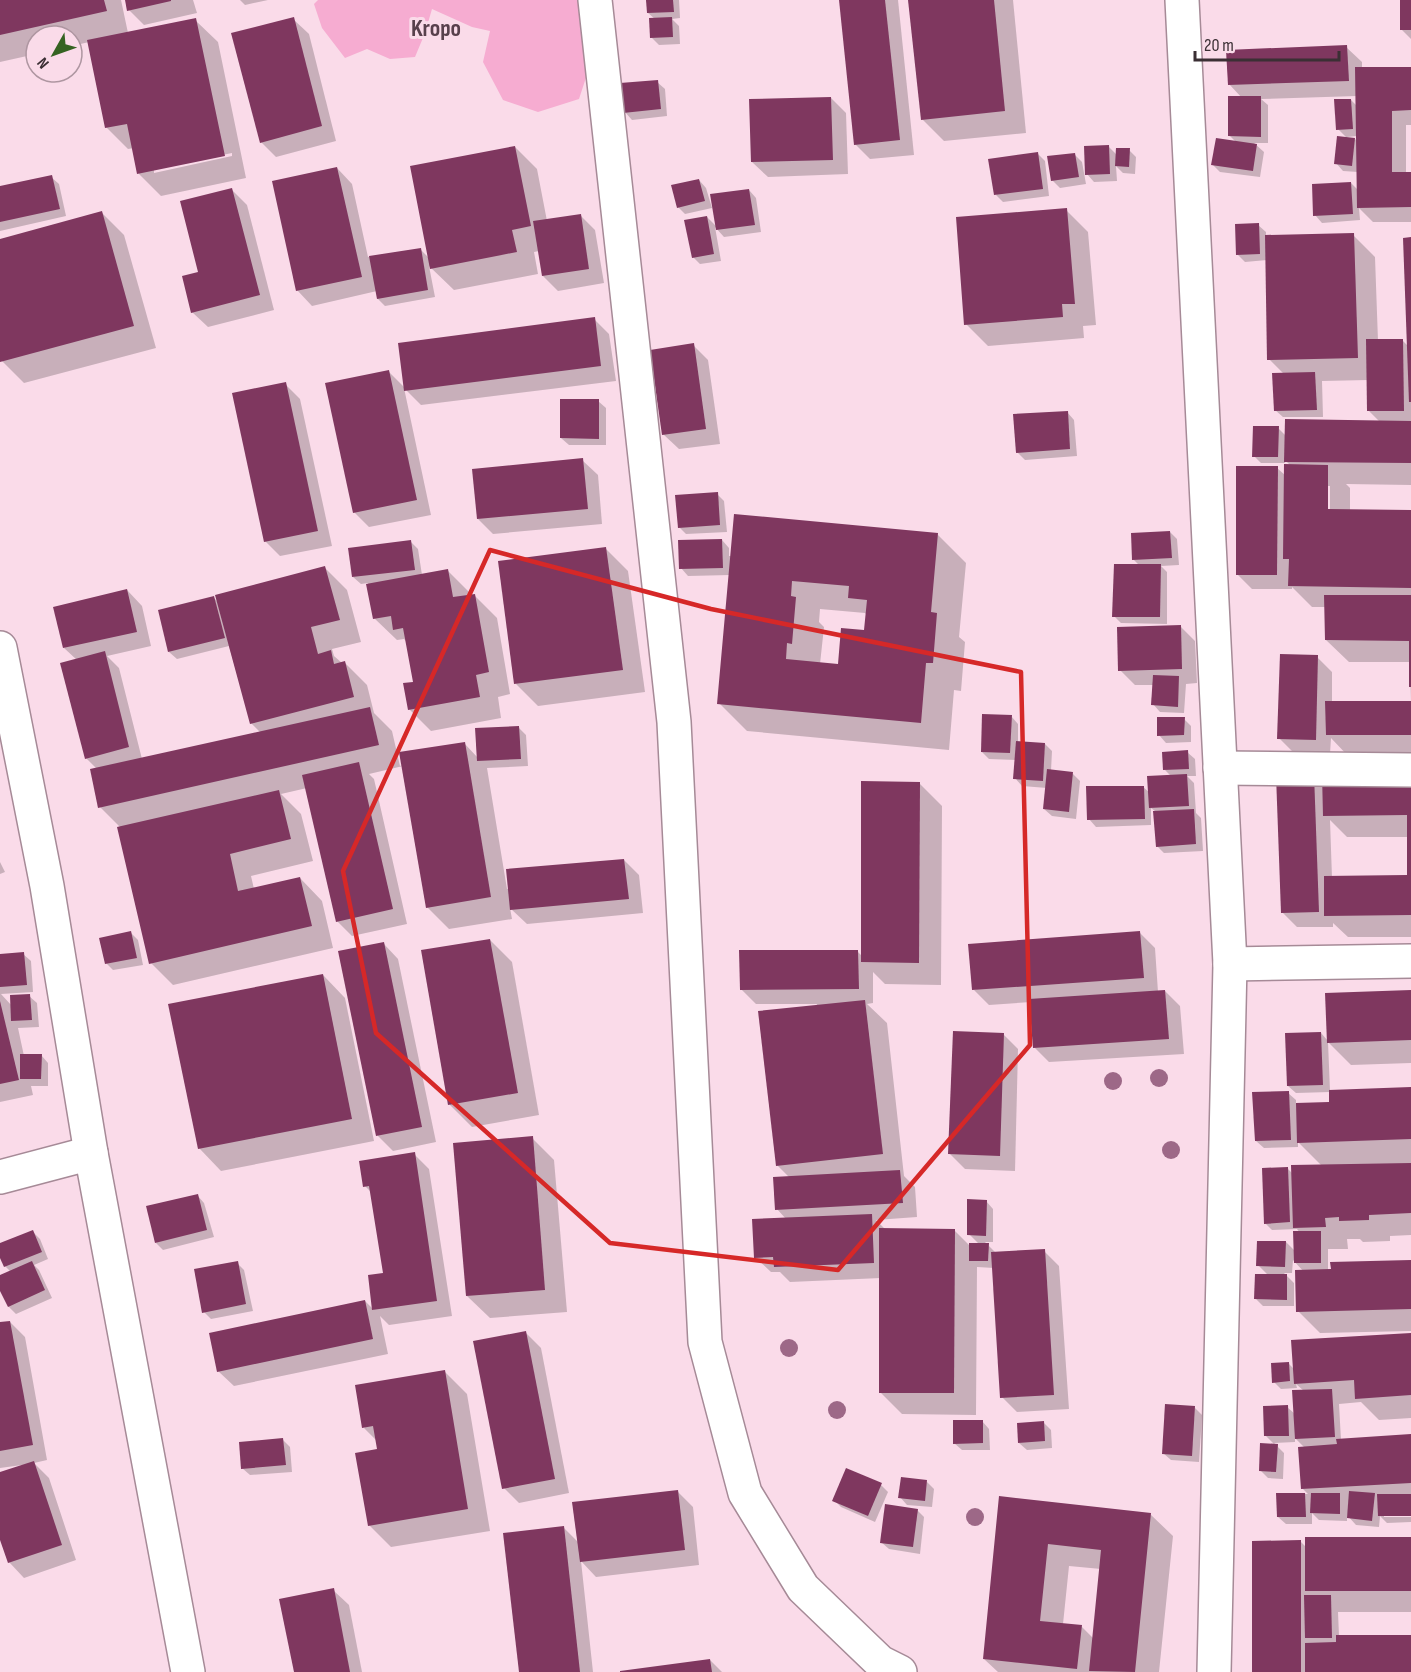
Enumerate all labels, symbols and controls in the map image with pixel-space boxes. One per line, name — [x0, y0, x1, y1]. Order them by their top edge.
district label: Kropo — [411, 14, 461, 43]
north arrow — [24, 24, 84, 84]
scale bar — [1195, 24, 1339, 62]
text: 20 m — [1204, 35, 1234, 56]
text: N — [34, 53, 54, 72]

